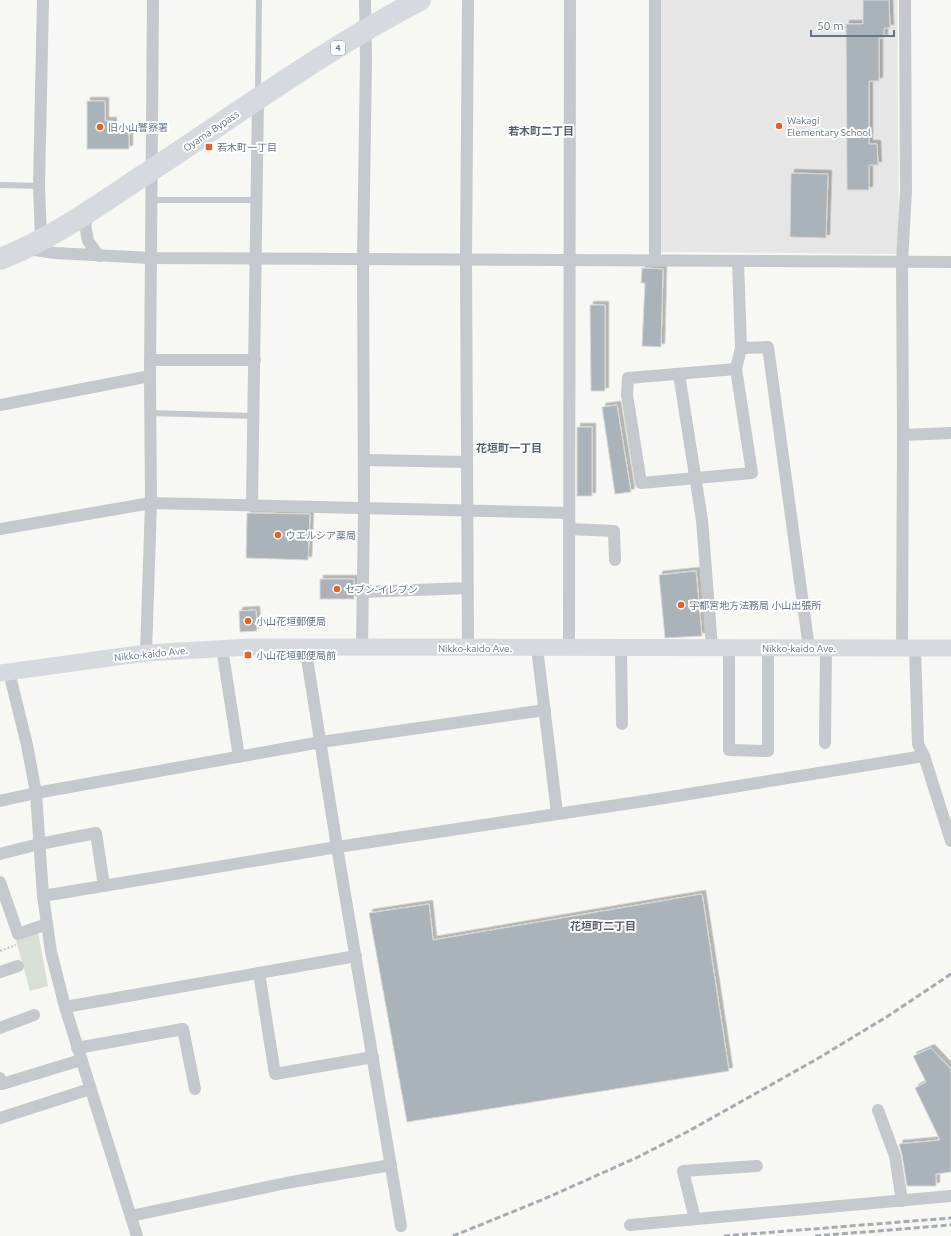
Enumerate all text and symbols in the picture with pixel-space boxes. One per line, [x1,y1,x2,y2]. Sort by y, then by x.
scale bar [811,12,894,38]
text: 50 m [817,19,844,32]
road number: 4 [331,41,345,55]
street label: Oyama Bypass [181,108,241,154]
place label: Wakagi Elementary School [787,115,871,138]
marker: Wakagi Elementary School [774,121,784,131]
marker: 旧小山警察署 [95,122,105,132]
place label: 旧小山警察署 [108,122,168,133]
district label: 若木町二丁目 [508,125,574,137]
marker: 若木町一丁目 [204,142,214,152]
place label: 若木町一丁目 [217,142,277,153]
district label: 花垣町一丁目 [476,442,542,454]
marker: ウエルシア薬局 [273,530,283,540]
place label: ウエルシア薬局 [286,530,356,541]
marker: セブン-イレブン [332,584,342,594]
place label: セブン-イレブン [345,584,418,595]
marker: 宇都宮地方法務局 小山出張所 [676,600,686,610]
place label: 宇都宮地方法務局 小山出張所 [689,600,821,611]
marker: 小山花垣郵便局 [243,616,253,626]
place label: 小山花垣郵便局 [256,616,326,627]
street label: Nikko-kaido Ave. [438,643,512,654]
street label: Nikko-kaido Ave. [762,643,836,654]
street label: Nikko-kaido Ave. [114,645,188,663]
marker: 小山花垣郵便局前 [243,650,253,660]
place label: 小山花垣郵便局前 [256,650,336,661]
district label: 花垣町二丁目 [570,920,636,932]

